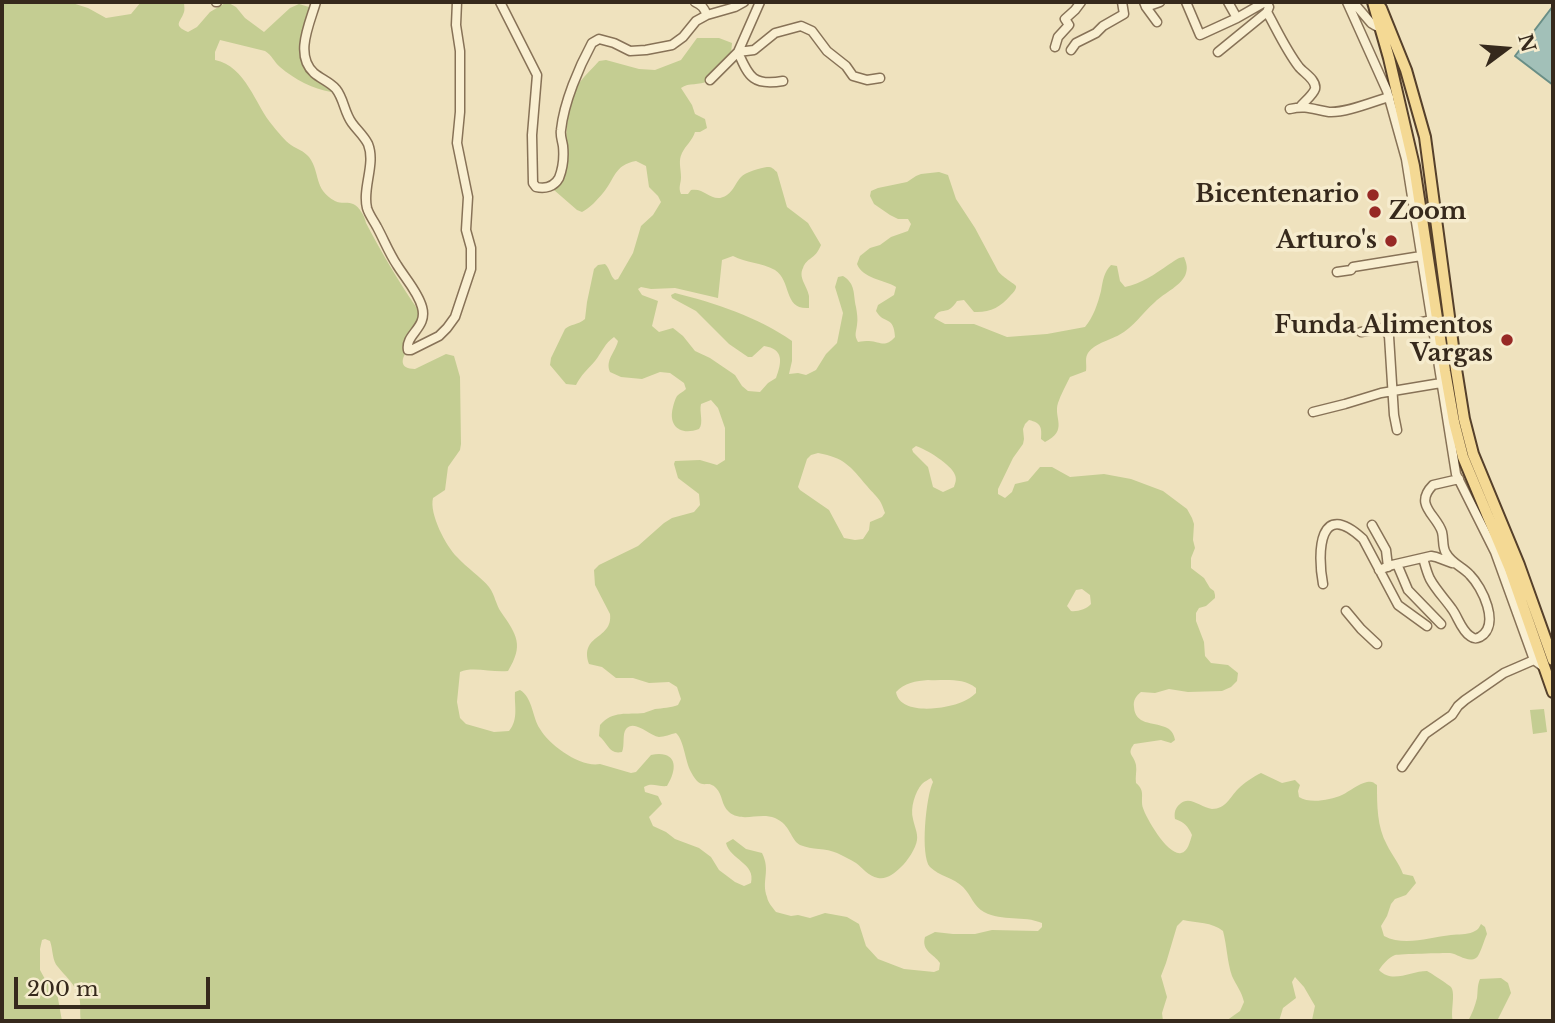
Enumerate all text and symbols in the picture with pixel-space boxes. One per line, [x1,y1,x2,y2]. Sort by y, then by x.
north arrow [1471,14,1541,84]
text: N [1513,31,1540,55]
place label: Bicentenario [1195,181,1359,209]
marker: Bicentenario [1365,187,1381,203]
place label: Zoom [1389,198,1466,226]
marker: Zoom [1367,204,1383,220]
place label: Arturo's [1276,227,1377,255]
marker: Arturo's [1383,233,1399,249]
place label: Funda Alimentos Vargas [1274,312,1493,368]
marker: Funda Alimentos Vargas [1499,332,1515,348]
scale bar [18,964,214,1008]
text: 200 m [27,976,98,1002]

